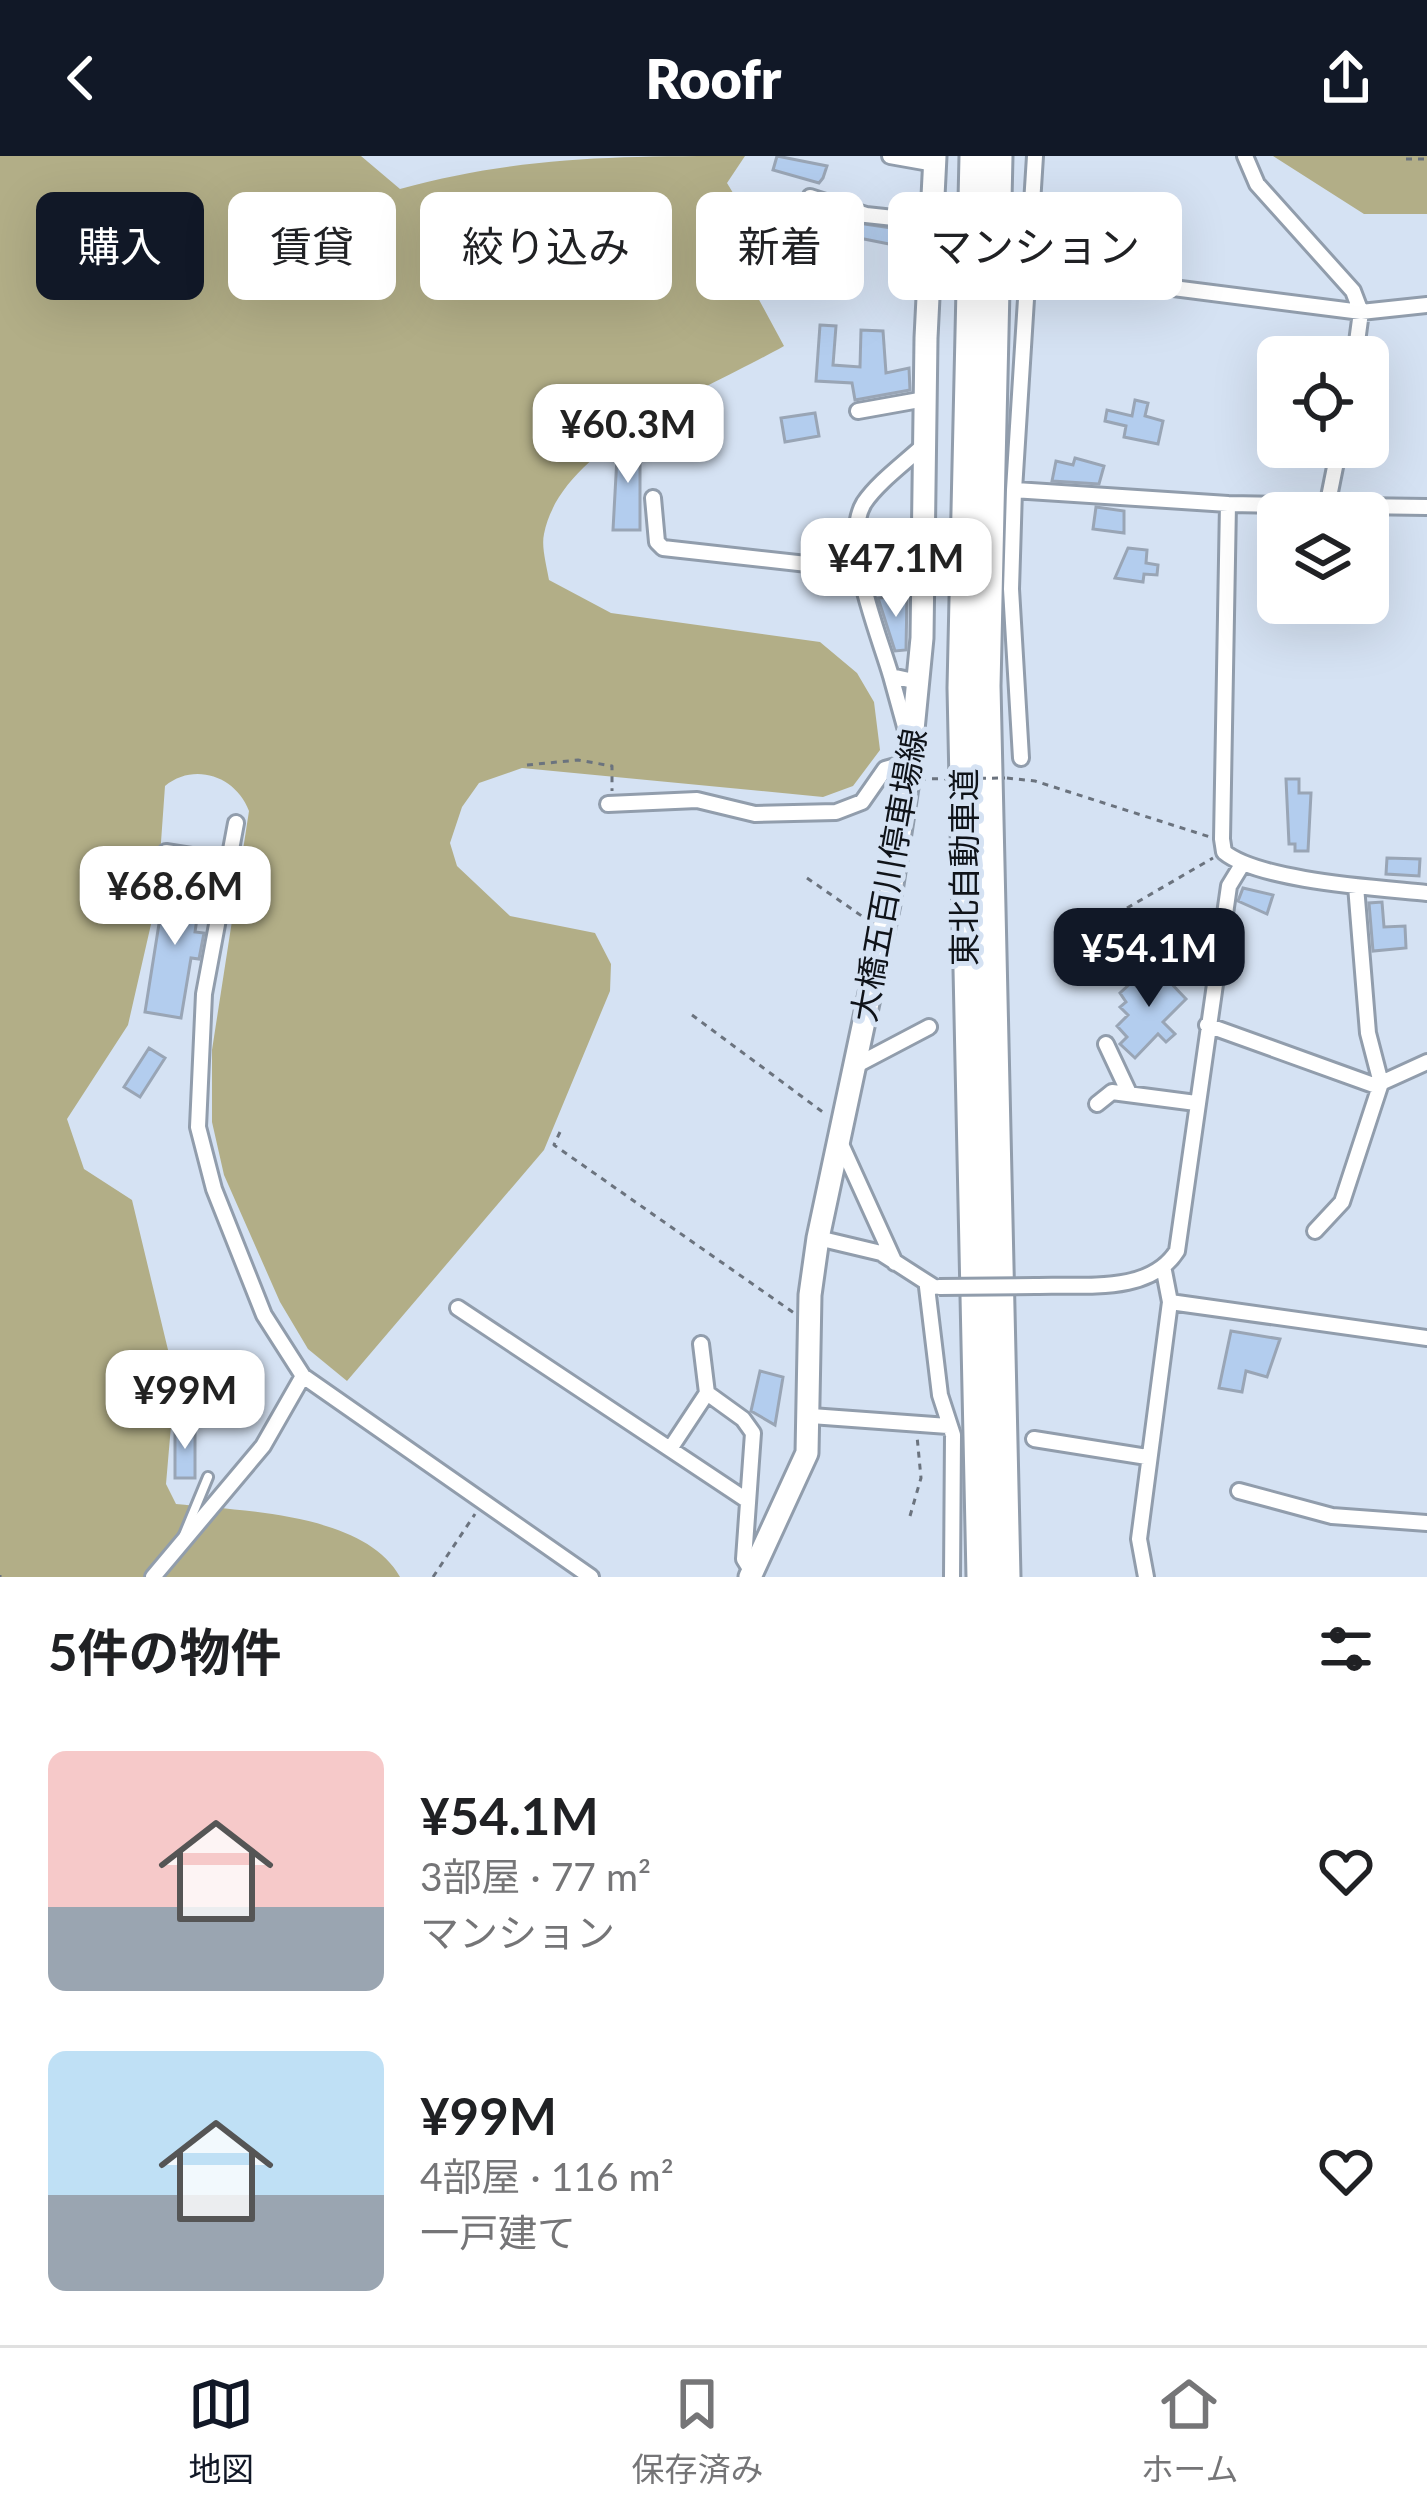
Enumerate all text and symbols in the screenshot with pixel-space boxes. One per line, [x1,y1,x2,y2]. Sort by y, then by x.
icon: back [48,45,114,111]
icon: share [1313,45,1379,111]
text: Roofr [646,46,781,111]
chip: 購入 [36,192,204,300]
chip: 賃貸 [228,192,396,300]
chip: 絞り込み [420,192,672,300]
chip: 新着 [696,192,864,300]
chip: マンション [888,192,1182,300]
map controls [1257,336,1389,624]
button: locate [1257,336,1389,468]
pin: ¥60.3M [530,384,726,486]
text: ¥60.3M [560,400,696,446]
button: layers [1257,492,1389,624]
pin: ¥47.1M [798,518,994,620]
text: ¥47.1M [828,534,964,580]
street label: 大橋五百川停車場線 [843,725,933,1025]
street label: 東北自動車道 [943,768,983,966]
pin: ¥68.6M [77,846,273,948]
text: ¥68.6M [107,862,243,908]
pin: ¥54.1M [1051,908,1247,1010]
text: ¥54.1M [1081,924,1217,970]
pin: ¥99M [114,1350,256,1452]
text: ¥99M [133,1366,237,1412]
icon: filters [1313,1616,1379,1682]
text: 5件の物件 [48,1621,282,1682]
text: ¥54.1M [420,1785,599,1846]
icon: home [144,1799,288,1943]
icon: heart [1313,1838,1379,1904]
text: 3部屋 · 77 m² [420,1853,651,1899]
text: マンション [420,1909,615,1955]
text: ¥99M [420,2085,557,2146]
icon: home [144,2099,288,2243]
icon: heart [1313,2138,1379,2204]
text: 4部屋 · 116 m² [420,2153,674,2199]
text: 一戸建て [420,2209,576,2255]
tab: 地図 [188,2371,254,2491]
tab: 保存済み [631,2371,763,2491]
tab: ホーム [1140,2371,1238,2491]

